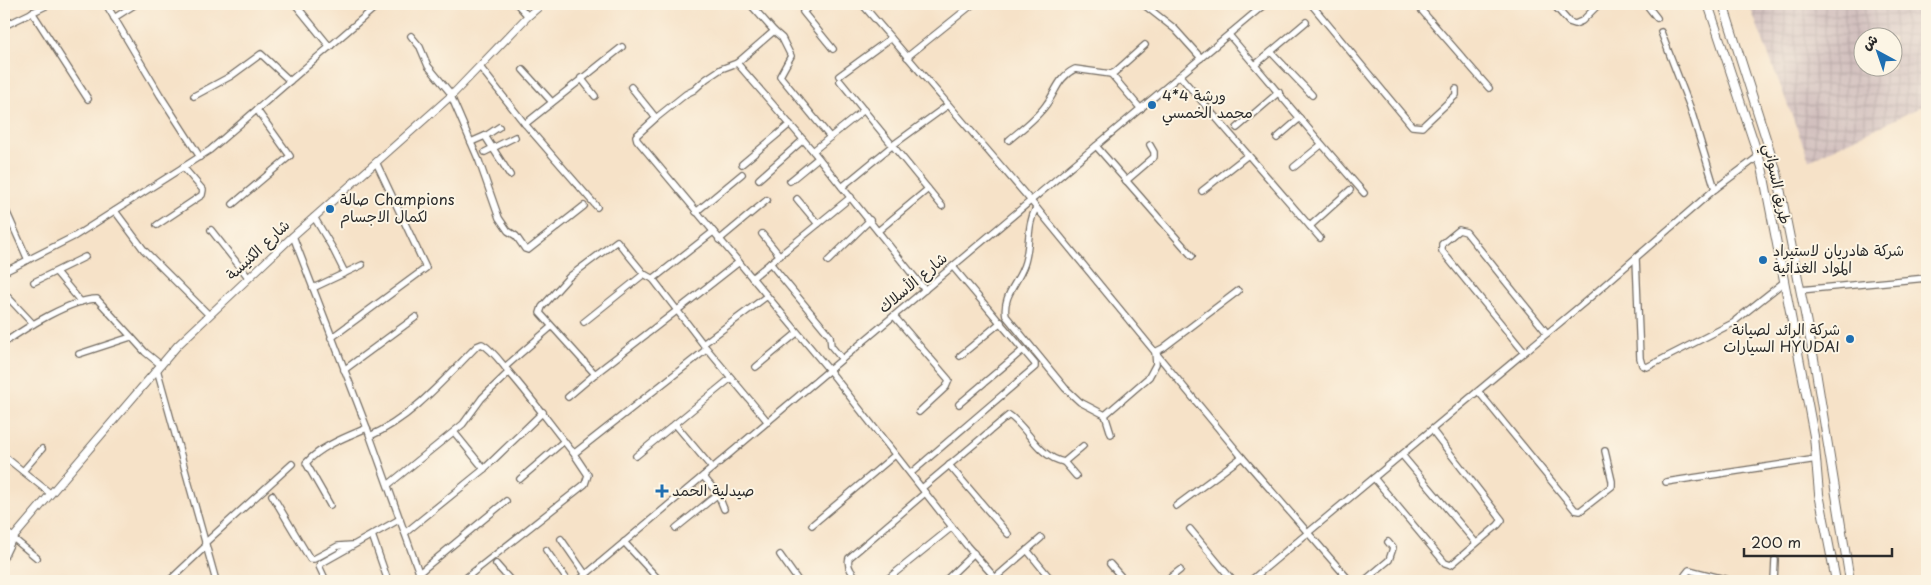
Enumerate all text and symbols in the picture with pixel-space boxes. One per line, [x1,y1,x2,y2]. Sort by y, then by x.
north arrow [1854,28,1904,78]
text: ش [1857,29,1882,55]
place label: 4*4 ورشة محمد الخمسي [1162,83,1253,126]
marker: 4*4 ورشة محمد الخمسي [1146,99,1158,111]
street label: طريق السواني [1756,141,1798,227]
place label: صالة Champions لكمال الاجسام [340,187,455,229]
marker: صالة Champions لكمال الاجسام [324,203,336,215]
street label: شارع الكنيسة [220,213,294,285]
place label: شركة هادريان لاستيراد المواد الغذائية [1773,238,1904,278]
street label: شارع الأسلاك [872,246,952,318]
marker: شركة هادريان لاستيراد المواد الغذائية [1757,254,1769,266]
place label: شركة الرائد لصيانة السيارات HYUDAI [1723,317,1840,357]
marker: شركة الرائد لصيانة السيارات HYUDAI [1844,333,1856,345]
place label: صيدلية الحمد [672,478,754,501]
marker: صيدلية الحمد [656,485,668,497]
scale bar [1744,525,1891,557]
text: 200 m [1751,530,1801,553]

